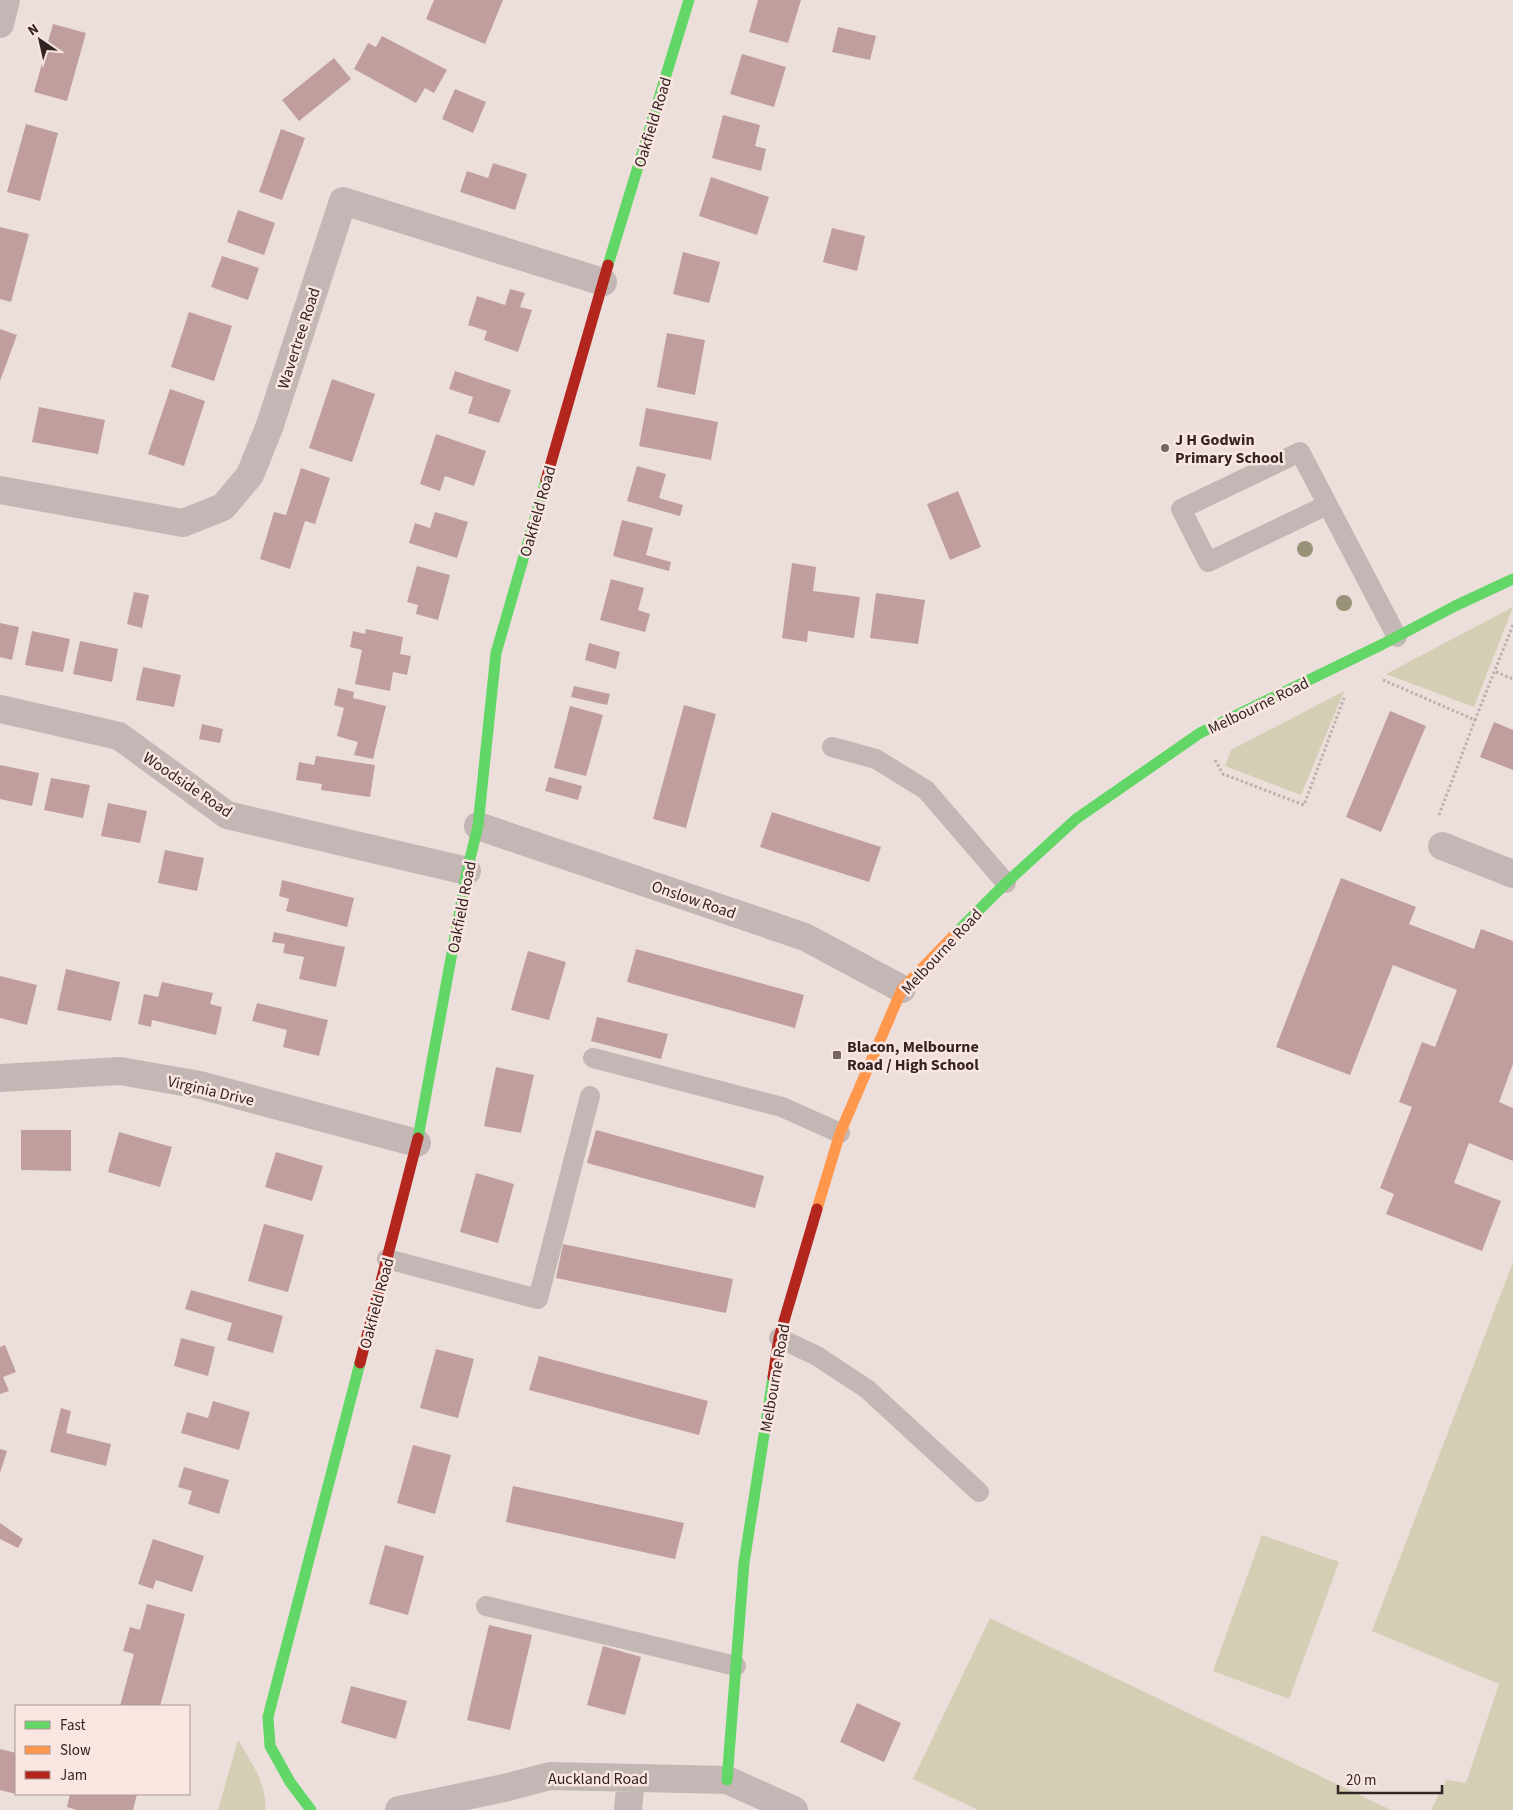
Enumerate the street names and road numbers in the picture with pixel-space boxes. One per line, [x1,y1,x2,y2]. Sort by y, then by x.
street label: Oakfield Road [629,74,677,170]
street label: Wavertree Road [272,285,326,392]
street label: Oakfield Road [514,463,561,559]
street label: Melbourne Road [1204,672,1313,740]
street label: Woodside Road [138,747,237,823]
street label: Oakfield Road [442,859,482,955]
street label: Onslow Road [649,875,739,925]
street label: Melbourne Road [896,904,987,999]
street label: Virginia Drive [165,1070,256,1112]
street label: Oakfield Road [354,1255,400,1351]
street label: Melbourne Road [755,1322,795,1434]
street label: Auckland Road [548,1768,648,1790]

